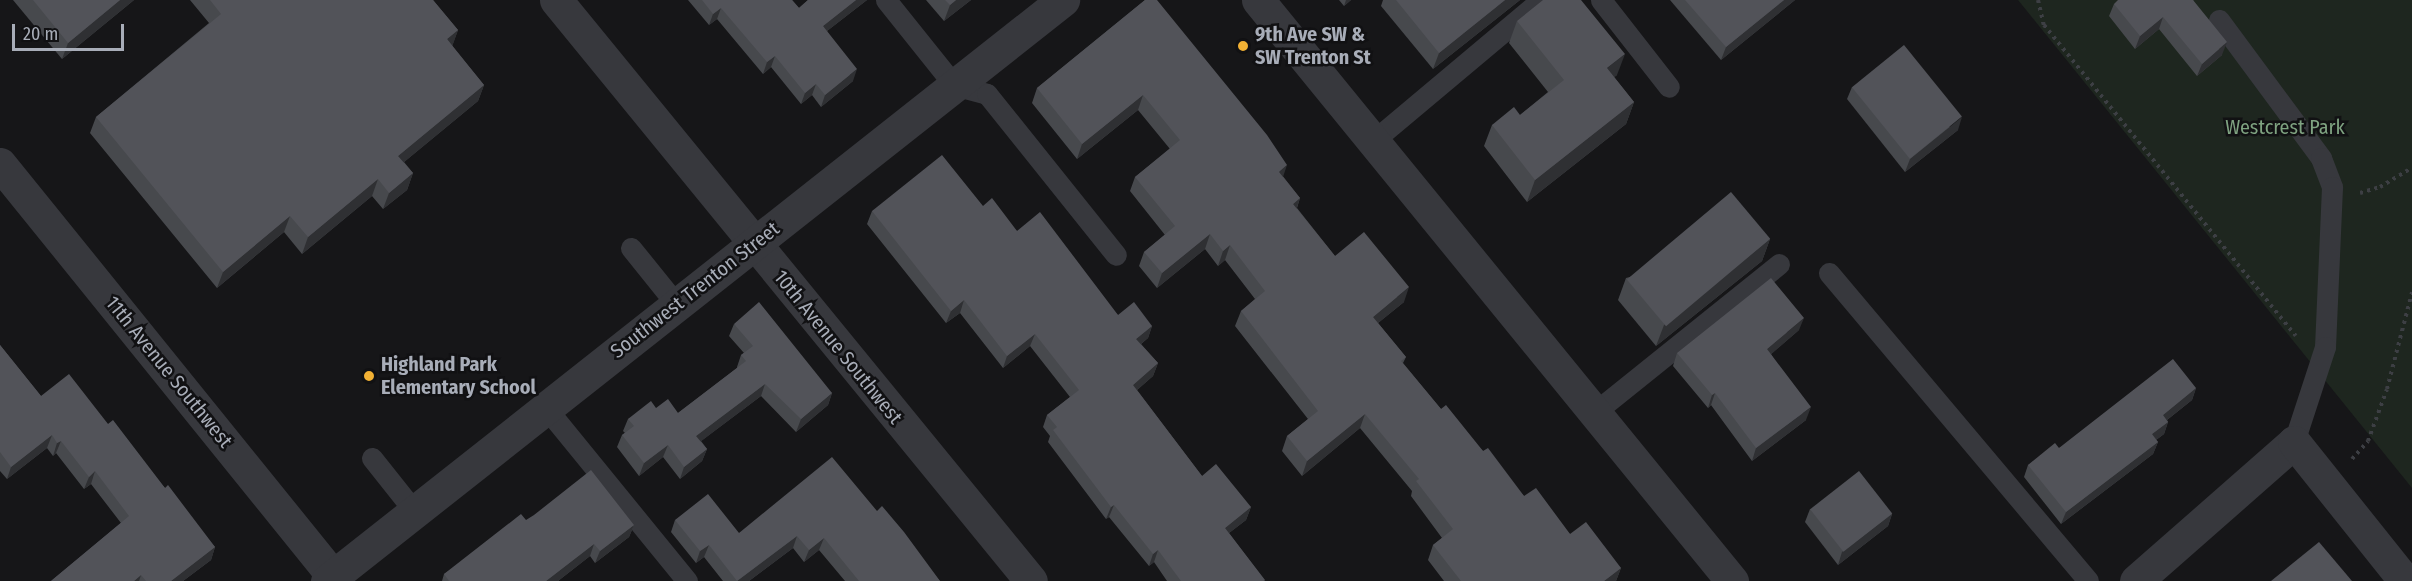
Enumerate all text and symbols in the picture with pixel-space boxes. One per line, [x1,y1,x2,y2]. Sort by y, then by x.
scale bar [15,12,128,50]
place label: 9th Ave SW & SW Trenton St [1255,22,1371,69]
text: 20 m [23,23,58,45]
marker: 9th Ave SW & SW Trenton St [1236,39,1250,53]
park label: Westcrest Park [2225,115,2345,139]
street label: Southwest Trenton Street [606,217,784,363]
street label: 10th Avenue Southwest [769,265,907,429]
street label: 11th Avenue Southwest [101,291,237,453]
place label: Highland Park Elementary School [381,352,536,399]
marker: Highland Park Elementary School [362,369,376,383]

